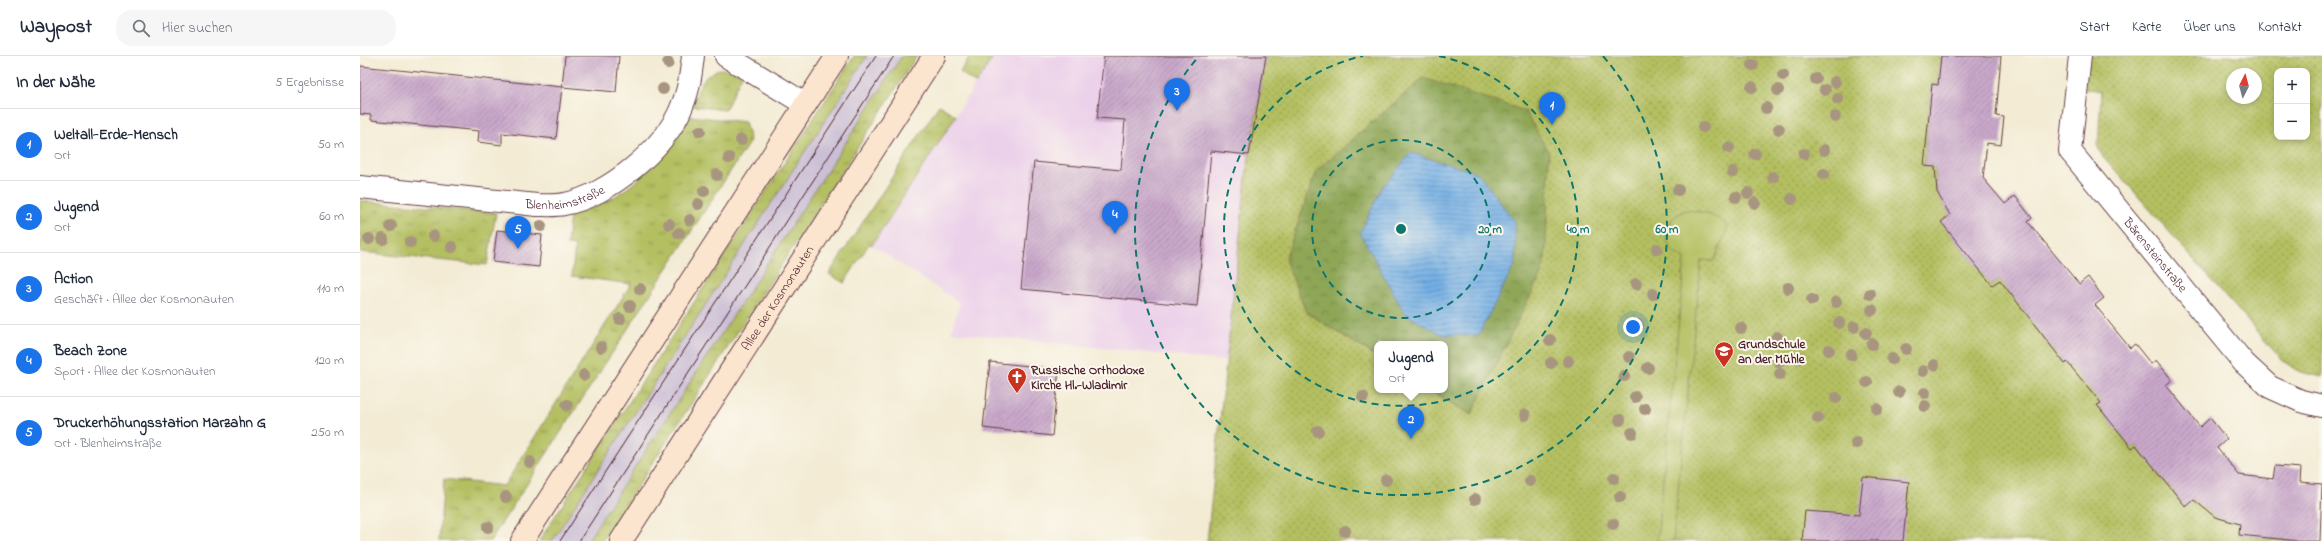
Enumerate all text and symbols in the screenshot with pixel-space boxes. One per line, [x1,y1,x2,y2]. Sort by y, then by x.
search box [116,10,396,46]
text: Waypost [20,14,92,41]
icon: search [130,17,152,39]
text: Hier suchen [162,17,232,39]
text: Start [2080,17,2110,38]
text: Karte [2132,17,2162,38]
text: Über uns [2184,17,2236,38]
text: Kontakt [2258,17,2302,38]
north arrow [2226,68,2262,104]
map controls [2274,68,2310,140]
button: + [2274,68,2310,104]
text: In der Nähe [16,70,95,95]
text: 5 Ergebnisse [275,73,344,92]
pin: 3 [1164,78,1190,111]
pin: 1 [1539,92,1565,125]
button: − [2274,104,2310,140]
text: Weltall-Erde-Mensch [54,124,178,146]
text: 1 [27,135,31,154]
text: 50 m [318,135,344,154]
text: Ort [54,146,71,165]
street label: Blenheimstraße [523,180,608,215]
text: Jugend [54,196,99,218]
pin: 4 [1102,201,1128,234]
text: 2 [26,207,32,226]
text: 60 m [319,207,344,226]
street label: Bärensteinstraße [2118,213,2192,297]
pin: 5 [505,216,531,249]
text: Ort [54,218,71,237]
text: 20 m [1477,221,1502,239]
text: 40 m [1566,221,1590,239]
text: 60 m [1655,221,1679,239]
centre of rings [1394,222,1408,236]
street label: Allee der Kosmonauten [737,242,819,354]
text: Action [54,268,93,290]
text: 3 [26,279,32,298]
text: 110 m [317,279,344,298]
text: Geschäft · Allee der Kosmonauten [54,290,234,309]
your location [1623,317,1643,337]
place label: Grundschule an der Mühle [1738,335,1806,369]
text: Beach Zone [54,340,127,362]
school or university icon: Grundschule an der Mühle [1713,340,1735,368]
popup [1374,341,1448,393]
text: Jugend [1388,347,1434,369]
text: 4 [26,351,32,370]
text: 120 m [314,351,344,370]
place label: Russische Orthodoxe Kirche Hl.-Wladimir [1030,361,1146,395]
text: Sport · Allee der Kosmonauten [54,362,216,381]
church icon: Russische Orthodoxe Kirche Hl.-Wladimir [1006,366,1028,394]
text: Ort [1388,369,1405,388]
pin: 2 [1398,406,1424,439]
text: Druckerhöhungsstation Marzahn G [54,412,266,434]
text: 5 [25,423,33,442]
text: 250 m [311,423,344,442]
text: Ort · Blenheimstraße [54,434,162,453]

